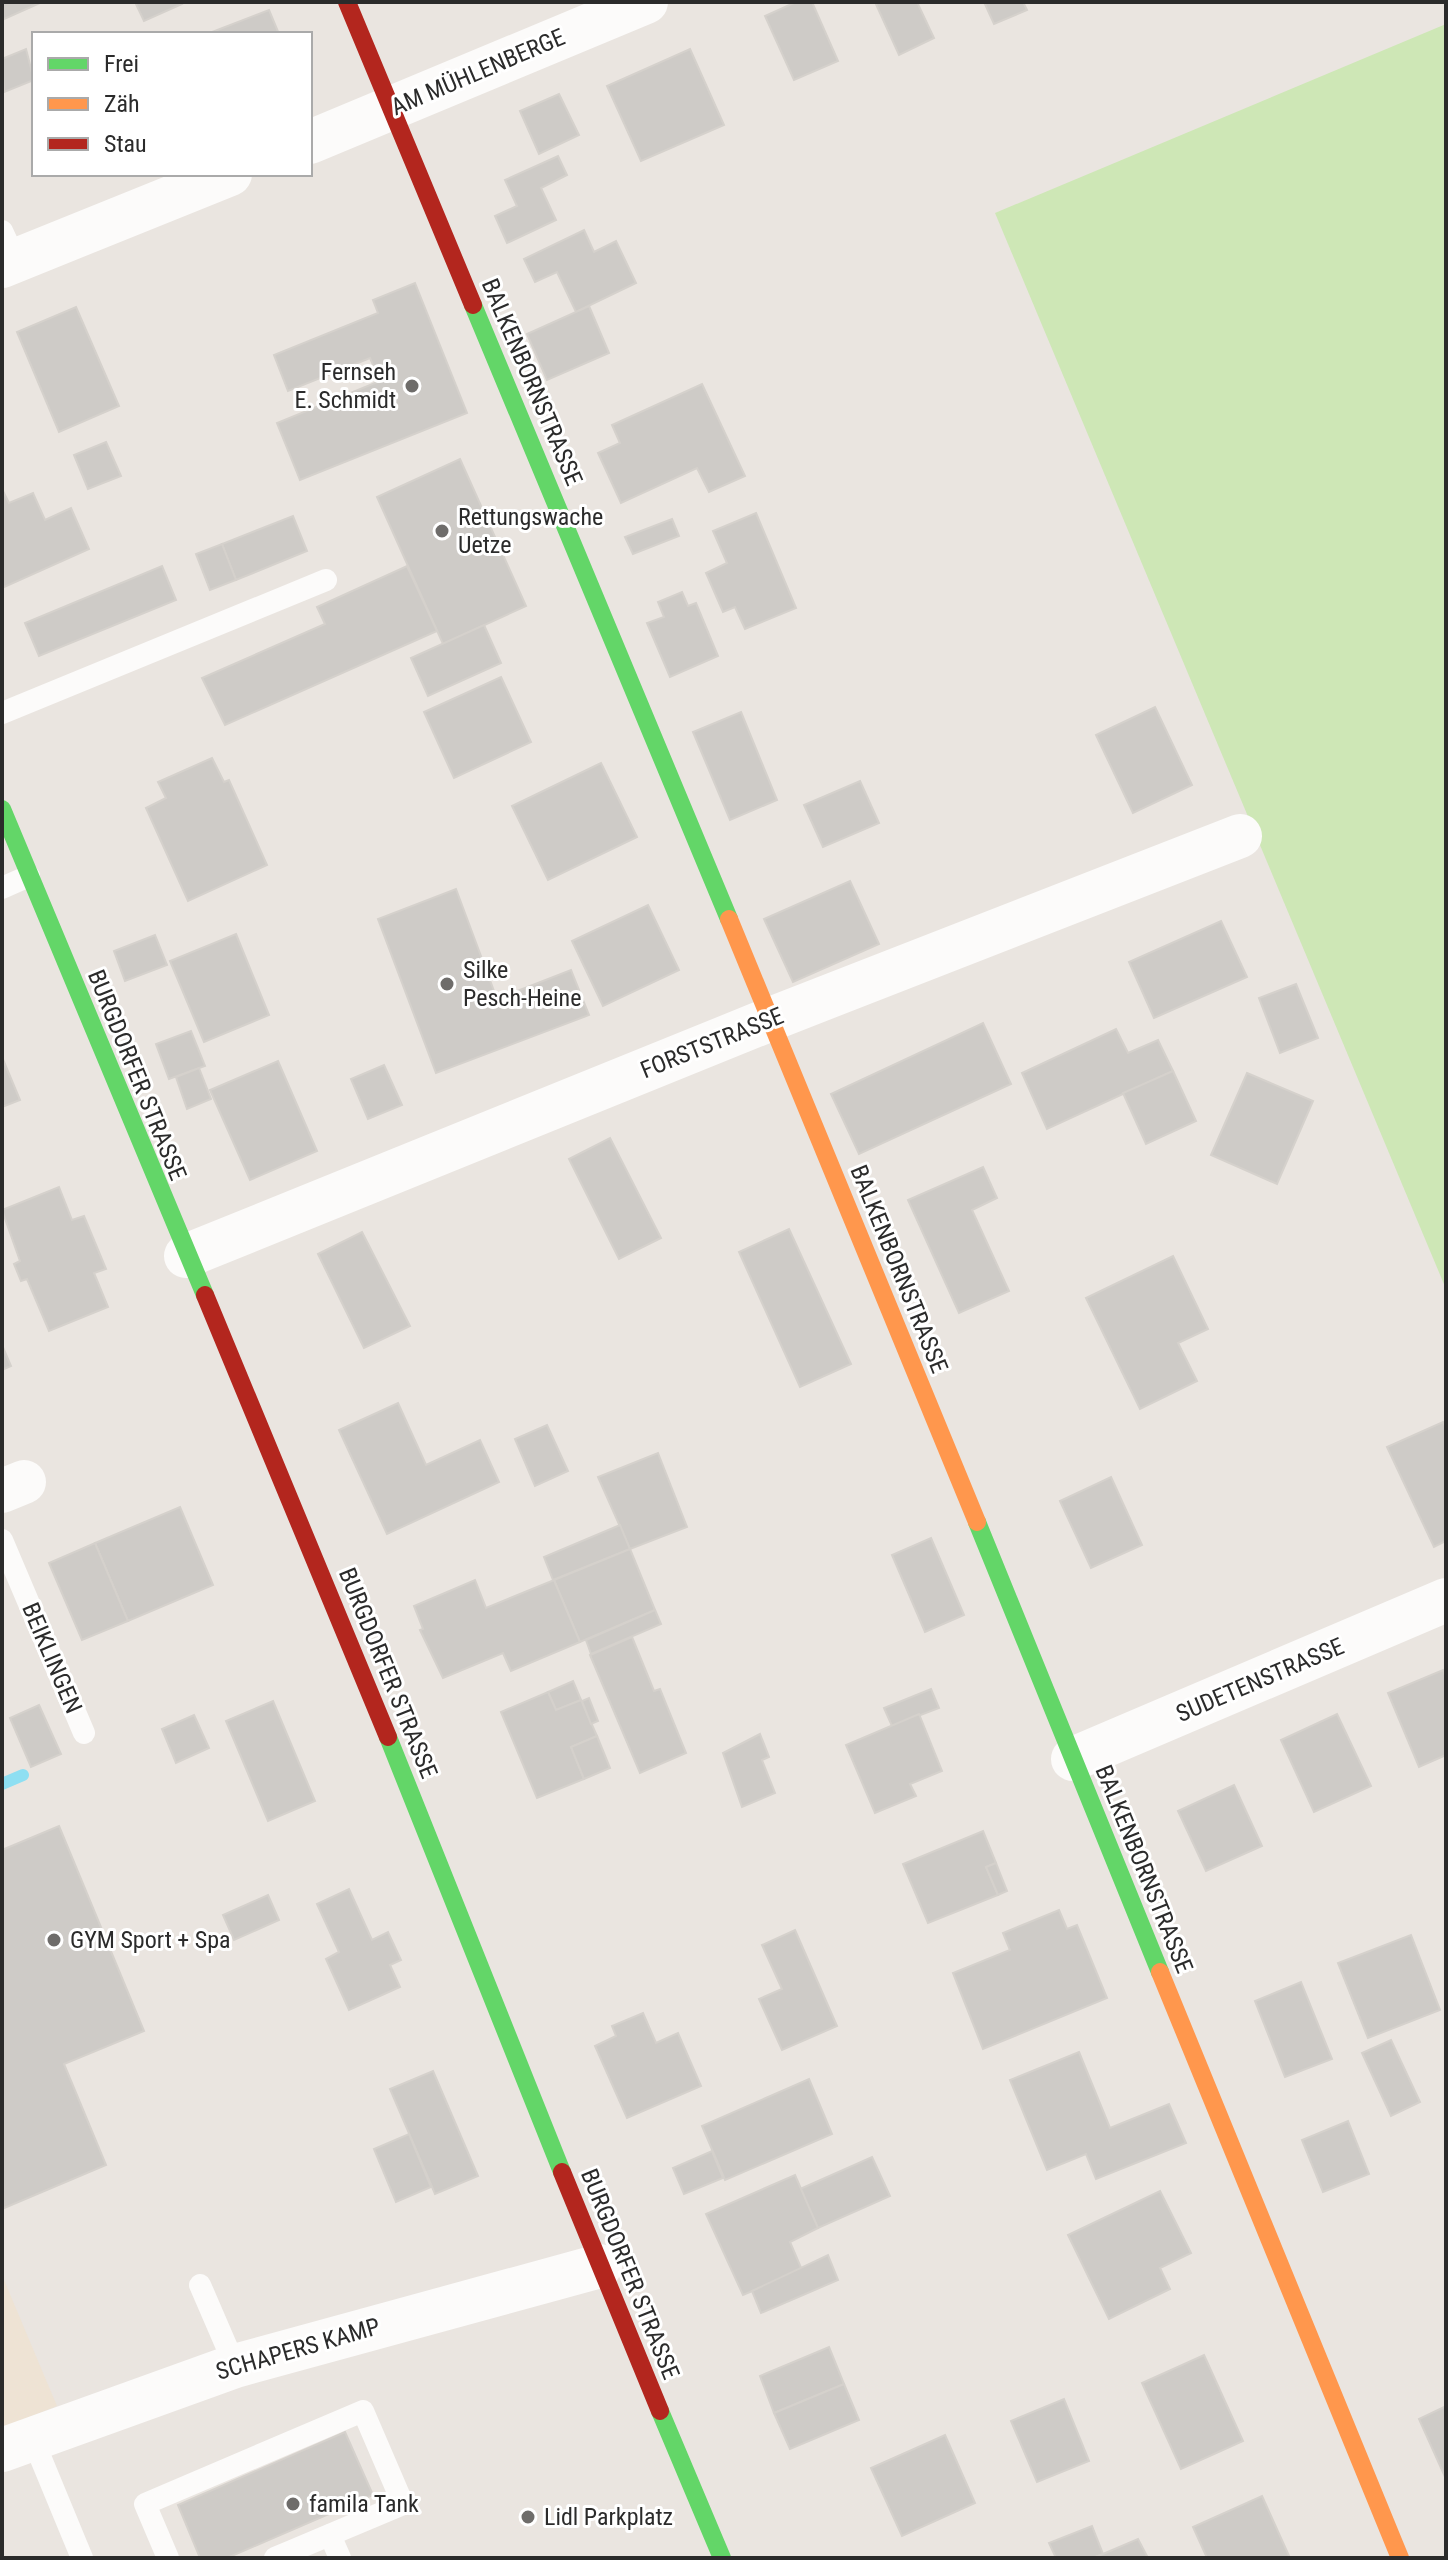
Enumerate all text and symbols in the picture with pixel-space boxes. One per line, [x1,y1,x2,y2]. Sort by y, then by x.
street label: AM MÜHLENBERGE [387,23,569,121]
legend [32,32,312,176]
text: Frei [104,50,139,78]
text: Zäh [104,90,140,118]
text: Stau [104,130,147,158]
street label: BALKENBORNSTRASSE [476,274,588,490]
place label: Fernseh E. Schmidt [295,358,396,414]
marker: Fernseh E. Schmidt [403,377,421,395]
place label: Rettungswache Uetze [458,503,603,559]
marker: Rettungswache Uetze [433,522,451,540]
place label: Silke Pesch-Heine [463,956,582,1012]
street label: BURGDORFER STRASSE [82,966,192,1184]
marker: Silke Pesch-Heine [438,975,456,993]
street label: FORSTSTRASSE [636,1002,788,1084]
street label: BALKENBORNSTRASSE [844,1161,954,1377]
street label: BURGDORFER STRASSE [333,1564,443,1782]
street label: BEIKLINGEN [16,1599,88,1717]
street label: SUDETENSTRASSE [1172,1632,1348,1728]
street label: BALKENBORNSTRASSE [1089,1761,1199,1977]
place label: GYM Sport + Spa [70,1926,230,1954]
marker: GYM Sport + Spa [45,1931,63,1949]
street label: BURGDORFER STRASSE [575,2165,685,2383]
street label: SCHAPERS KAMP [213,2312,383,2386]
place label: famila Tank [309,2490,419,2518]
marker: famila Tank [284,2495,302,2513]
place label: Lidl Parkplatz [544,2503,673,2531]
marker: Lidl Parkplatz [519,2508,537,2526]

